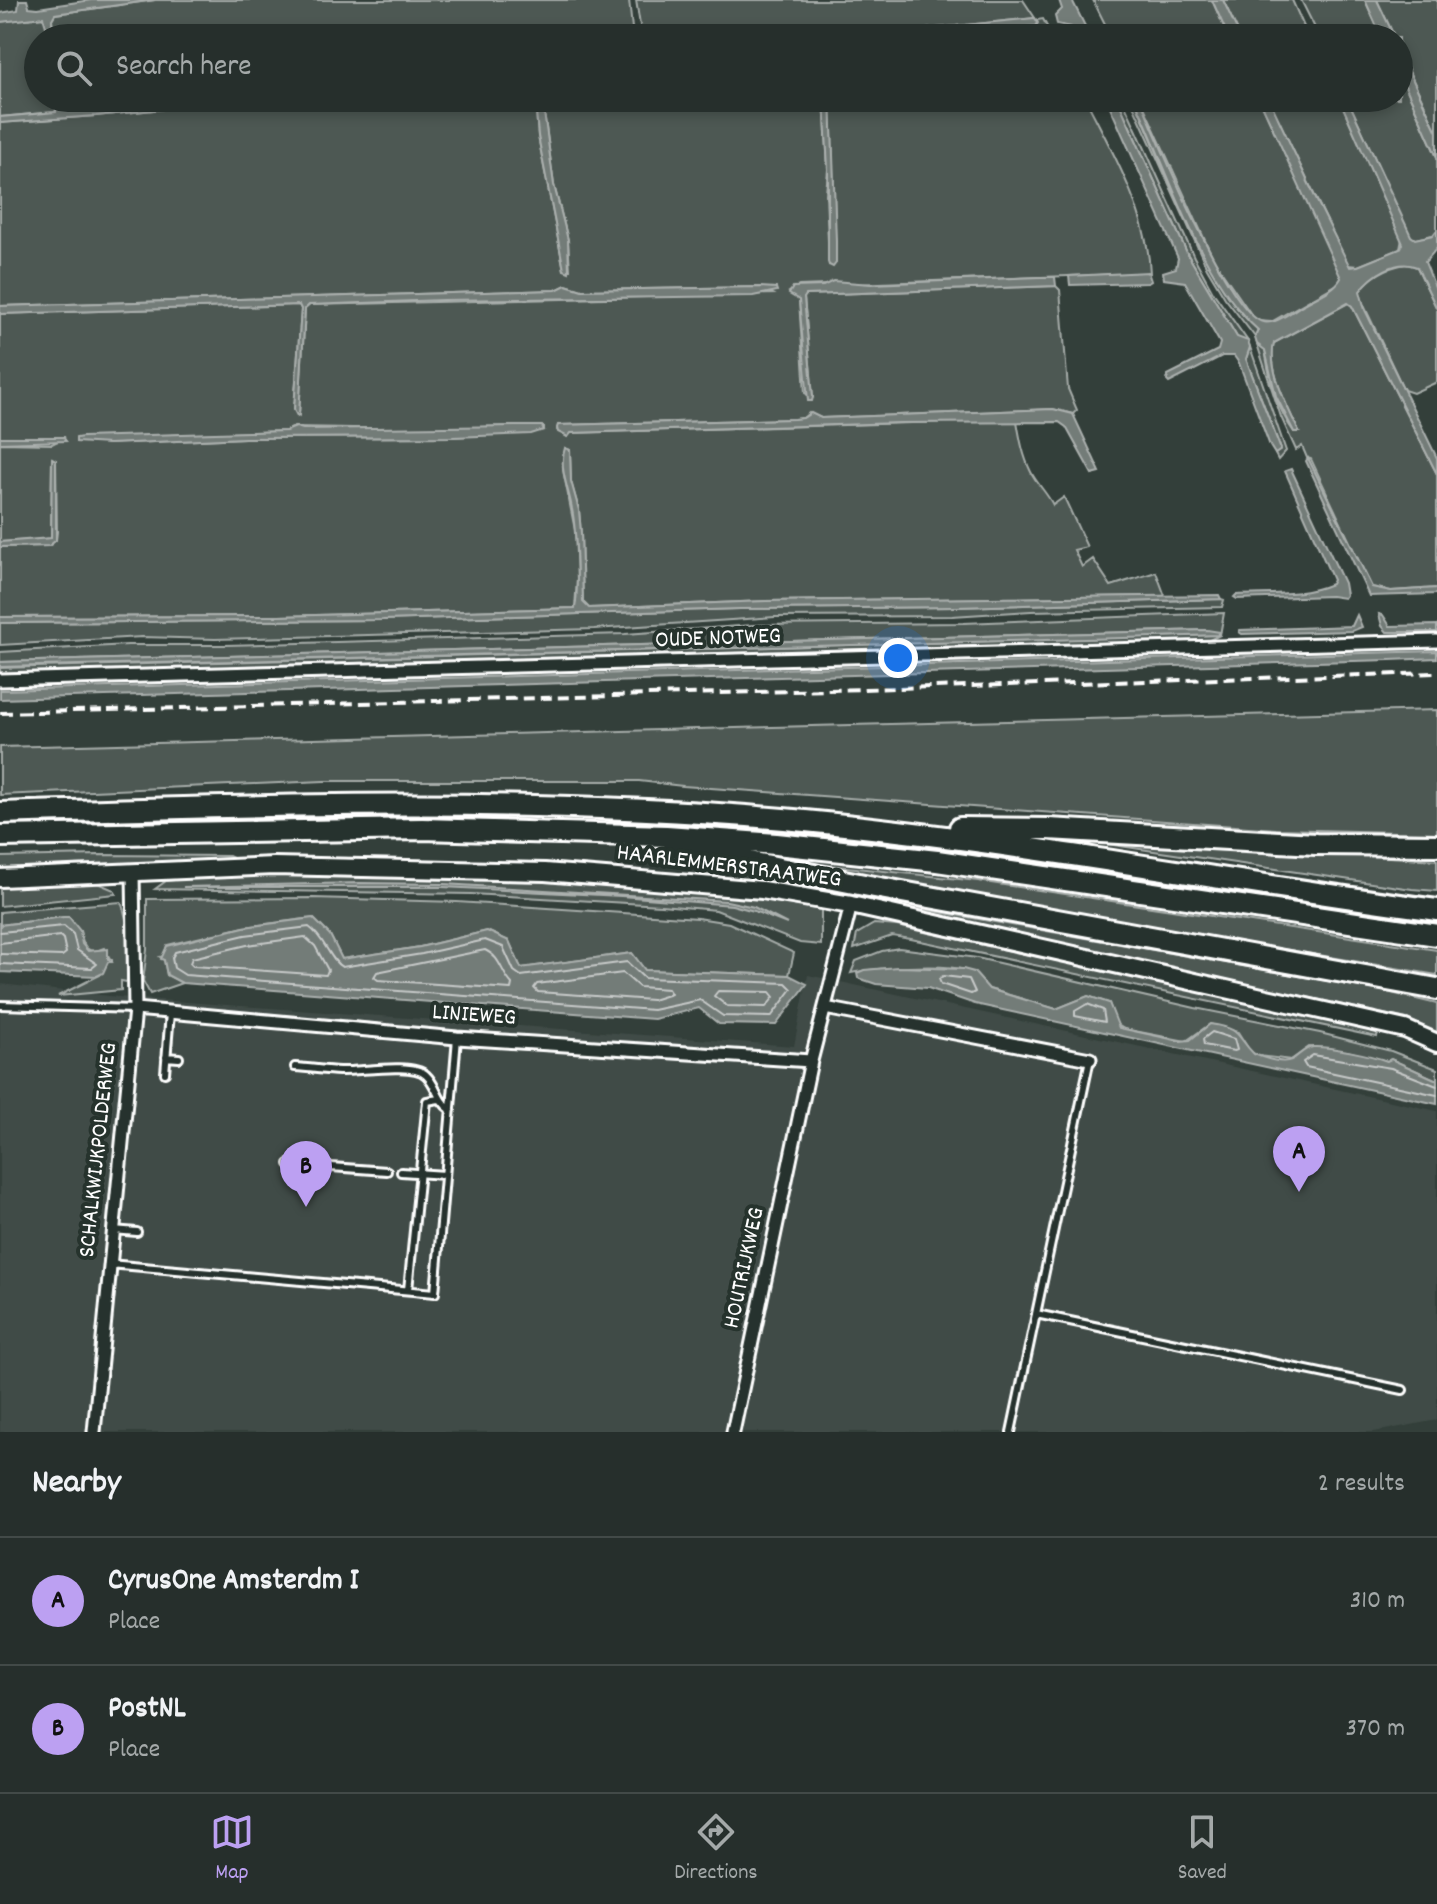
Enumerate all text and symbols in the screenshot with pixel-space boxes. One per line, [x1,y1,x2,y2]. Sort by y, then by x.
search box [24,24,1413,112]
icon: search [52,46,96,90]
text: Search here [116,47,252,90]
street label: OUDE NOTWEG [654,620,782,658]
your location [878,638,918,678]
street label: HAARLEMMERSTRAATWEG [615,836,843,898]
street label: LINIEWEG [431,996,517,1036]
street label: SCHALKWIJKPOLDERWEG [71,1041,127,1259]
pin: A [1273,1126,1325,1192]
pin: B [280,1141,332,1207]
street label: HOUTRIJKWEG [716,1204,774,1332]
text: Nearby [32,1460,121,1509]
text: 2 results [1318,1466,1405,1503]
text: CyrusOne Amsterdm I [108,1561,359,1604]
text: A [51,1583,65,1620]
text: 310 m [1350,1583,1405,1620]
text: Place [108,1604,160,1641]
text: PostNL [108,1689,186,1732]
text: B [52,1711,64,1748]
text: 370 m [1346,1711,1405,1748]
text: Place [108,1732,160,1769]
tab: Map [210,1810,254,1889]
tab: Directions [674,1810,758,1889]
tab: Saved [1178,1810,1227,1889]

